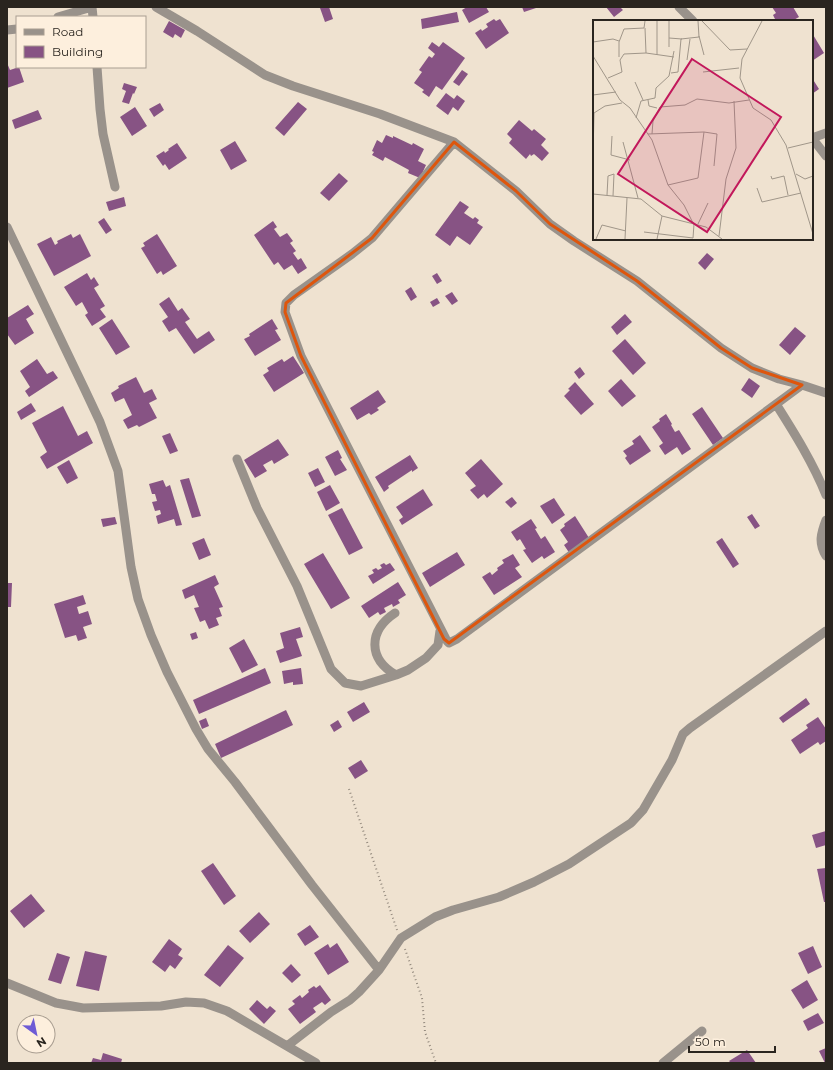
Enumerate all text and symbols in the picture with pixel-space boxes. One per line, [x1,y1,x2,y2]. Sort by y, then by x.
legend [16,16,146,68]
inset map [593,20,813,240]
text: Road [52,24,83,39]
text: Building [52,44,103,59]
north arrow [16,1014,56,1054]
scale bar [689,1028,775,1054]
text: N [34,1034,49,1051]
text: 50 m [695,1034,726,1049]

